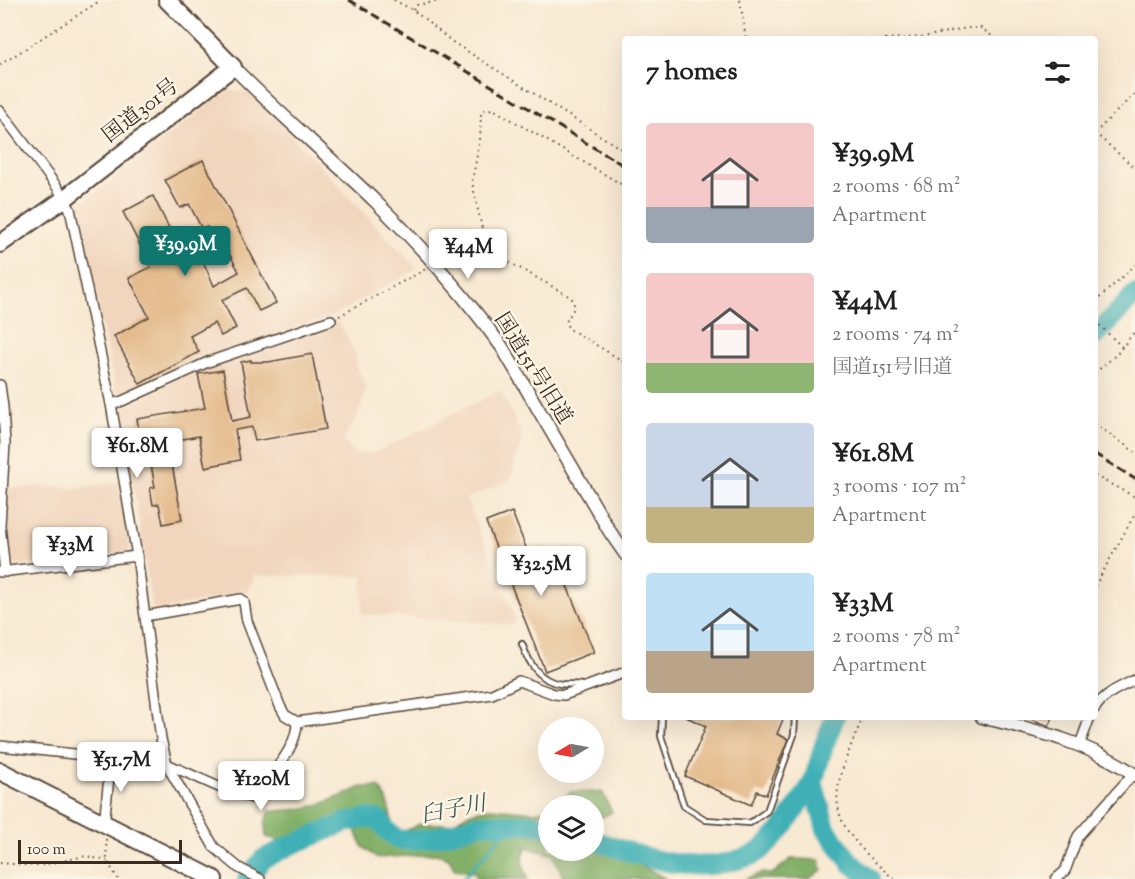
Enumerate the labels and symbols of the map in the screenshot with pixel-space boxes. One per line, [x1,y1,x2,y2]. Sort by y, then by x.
street label: 国道301号 [97,72,186,151]
pin: ¥39.9M [136,226,234,277]
pin: ¥44M [432,229,504,280]
street label: 国道151号旧道 [486,307,579,431]
pin: ¥61.8M [88,428,186,479]
pin: ¥33M [34,527,106,578]
pin: ¥32.5M [492,546,590,597]
north arrow [538,717,604,783]
pin: ¥51.7M [72,742,170,793]
pin: ¥120M [219,761,303,812]
water label: 臼子川 [418,789,491,833]
scale bar [18,837,182,864]

